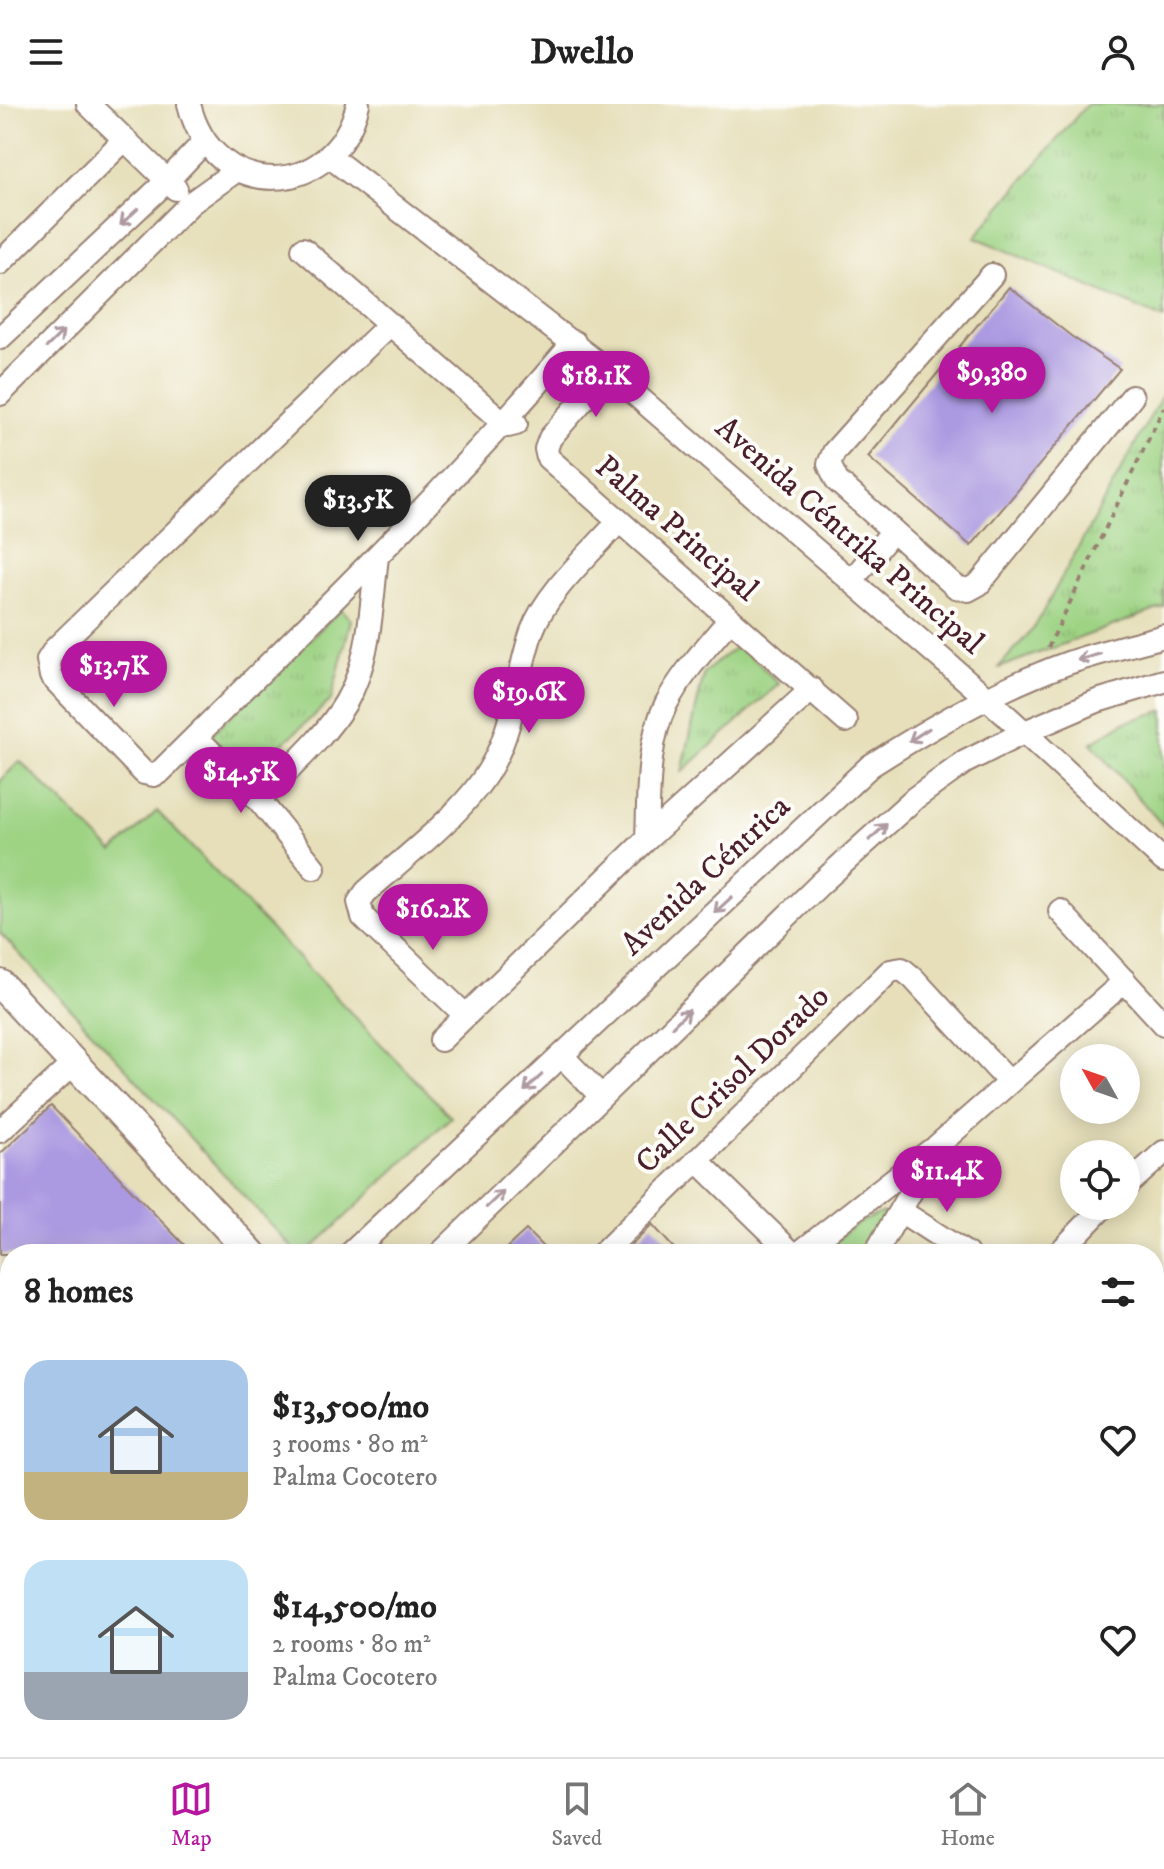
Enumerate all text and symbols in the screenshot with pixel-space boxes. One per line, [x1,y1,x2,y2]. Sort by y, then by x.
icon: menu [24,30,68,74]
text: Dwello [530,30,634,75]
icon: person [1096,30,1140,74]
one-way arrow [119,207,139,226]
one-way arrow [45,330,64,349]
pin: $9,380 [927,347,1057,415]
pin: $18.1K [531,351,661,419]
text: $9,380 [957,356,1027,389]
text: $18.1K [561,360,631,393]
street label: Avenida Céntrika Principal [707,408,992,664]
street label: Palma Principal [586,447,766,611]
pin: $13.5K [293,475,423,543]
text: $13.5K [323,484,393,517]
pin: $13.7K [49,641,179,709]
text: $13.7K [79,650,149,683]
one-way arrow [1076,650,1102,665]
pin: $19.6K [464,667,594,735]
text: $19.6K [492,676,566,709]
one-way arrow [908,727,930,743]
pin: $14.5K [176,747,306,815]
text: $14.5K [203,756,279,789]
street label: Avenida Céntrica [613,787,799,965]
one-way arrow [867,823,887,841]
pin: $16.2K [368,884,498,952]
text: $16.2K [396,893,470,926]
one-way arrow [713,895,733,914]
street label: Calle Crisol Dorado [628,977,838,1183]
one-way arrow [671,1009,690,1028]
north arrow [1060,1044,1140,1124]
map controls [1060,1044,1140,1220]
one-way arrow [523,1073,543,1092]
button: locate [1060,1140,1140,1220]
pin: $11.4K [882,1146,1012,1214]
text: $11.4K [911,1155,983,1188]
one-way arrow [485,1190,505,1209]
icon: filters [1096,1270,1140,1314]
text: 8 homes [24,1271,133,1313]
text: $13,500/mo [272,1386,429,1428]
icon: home [88,1392,184,1488]
icon: heart [1096,1418,1140,1462]
text: 3 rooms · 80 m² [272,1428,428,1461]
text: Palma Cocotero [272,1461,437,1494]
text: $14,500/mo [272,1586,437,1628]
icon: home [88,1592,184,1688]
icon: heart [1096,1618,1140,1662]
text: 2 rooms · 80 m² [272,1628,431,1661]
text: Palma Cocotero [272,1661,437,1694]
tab: Map [169,1777,213,1852]
tab: Saved [552,1777,602,1852]
tab: Home [940,1777,995,1852]

